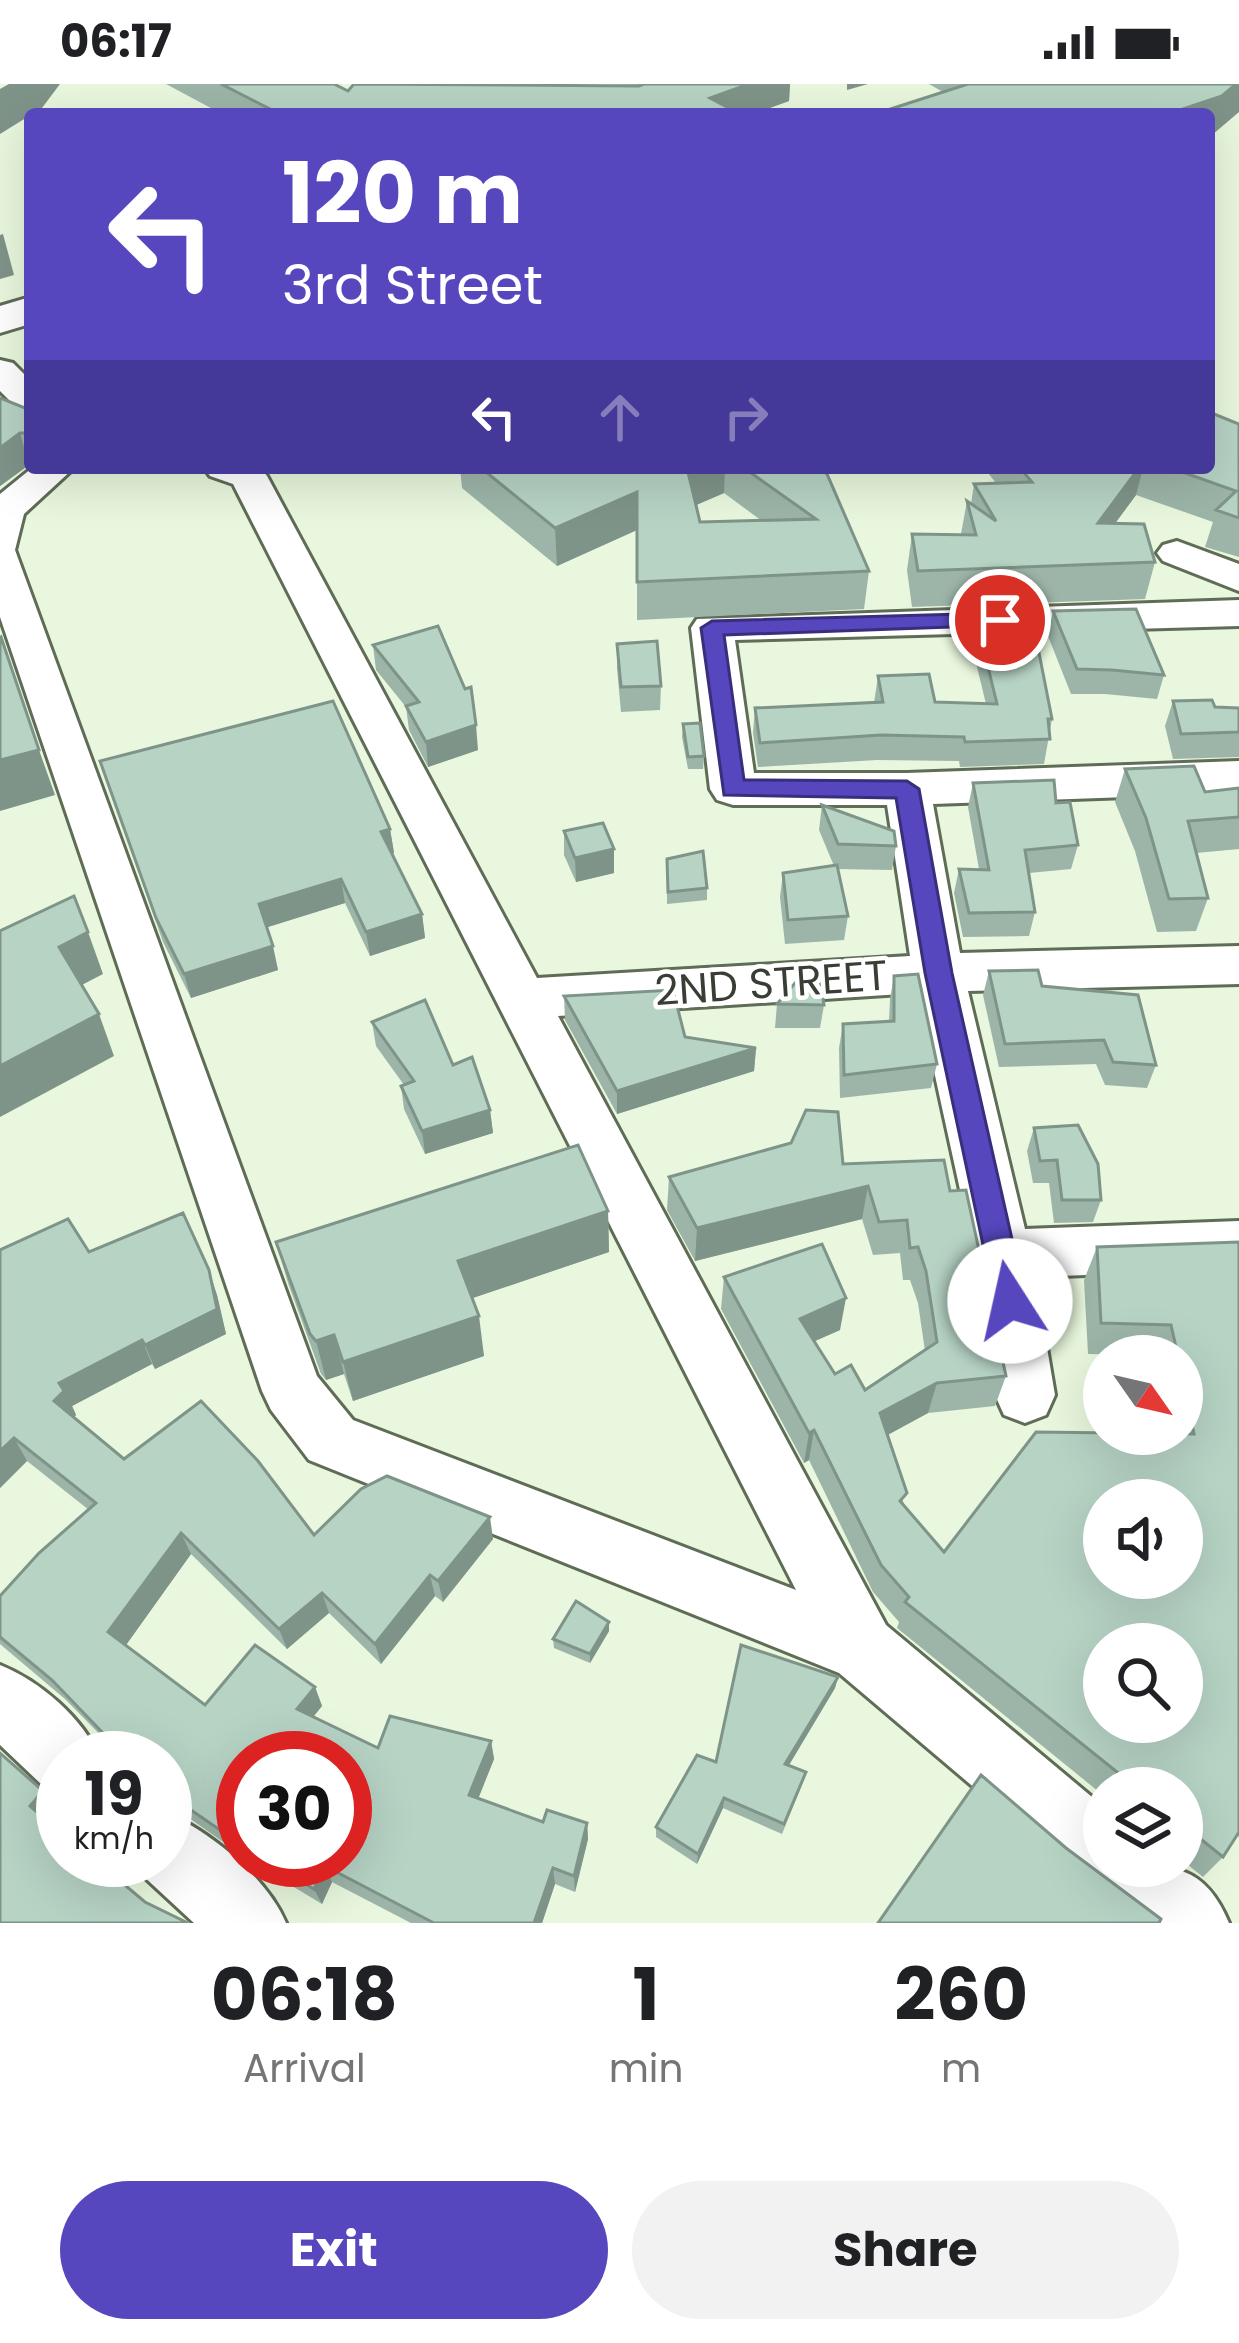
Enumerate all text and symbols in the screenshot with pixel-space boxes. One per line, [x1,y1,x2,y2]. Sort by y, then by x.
text: 06:17 [60,10,172,73]
text: 120 m [282,135,523,252]
icon: left [84,156,240,312]
text: 3rd Street [282,247,543,323]
icon: left [461,384,527,450]
icon: ahead [587,384,653,450]
icon: right [713,384,779,450]
pin [949,569,1051,671]
icon: arrive [967,587,1033,653]
street label: 2ND STREET [653,945,889,1021]
position arrow [947,1238,1073,1364]
north arrow [1083,1335,1203,1455]
map controls [1083,1335,1203,1887]
button: sound [1083,1479,1203,1599]
button: search [1083,1623,1203,1743]
speed limit sign: 30 [216,1731,372,1887]
text: 19 [84,1752,144,1836]
button: layers [1083,1767,1203,1887]
text: km/h [74,1817,154,1860]
text: 06:18 [211,1944,398,2045]
text: 1 [632,1944,660,2045]
text: 260 [894,1944,1028,2045]
text: Arrival [243,2041,366,2096]
text: min [609,2041,683,2096]
text: m [941,2041,981,2096]
button: Exit [60,2181,608,2319]
button: Share [632,2181,1179,2319]

